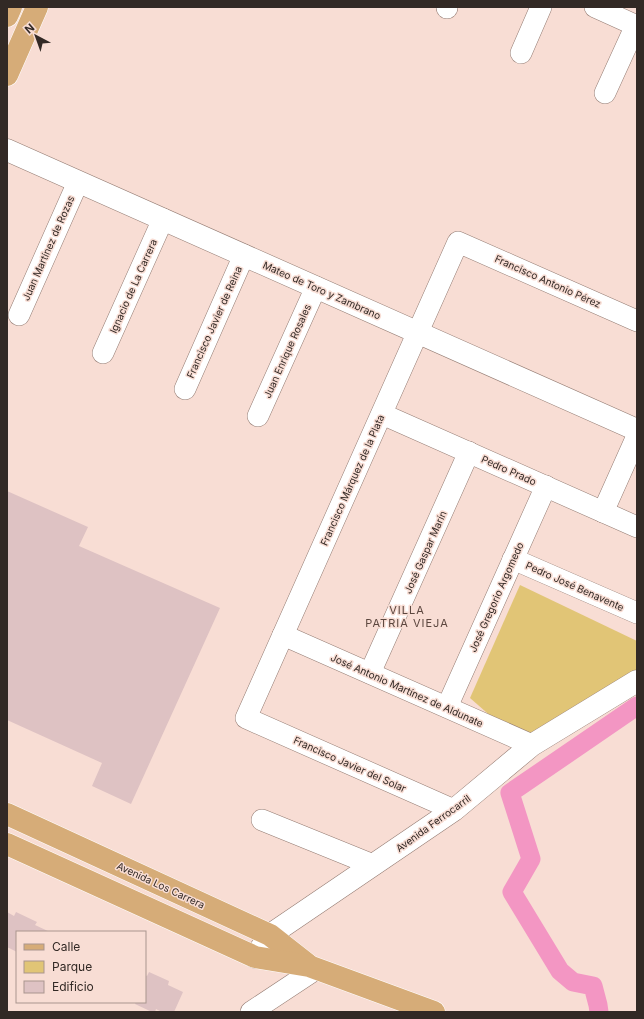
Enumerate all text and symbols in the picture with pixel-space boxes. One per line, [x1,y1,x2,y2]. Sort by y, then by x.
north arrow [16,16,56,56]
text: N [22,20,37,36]
street label: Juan Martínez de Rozas [19,194,77,302]
street label: Ignacio de La Carrera [107,237,159,335]
street label: Francisco Antonio Pérez [493,252,603,310]
street label: Mateo de Toro y Zambrano [261,259,383,321]
street label: Francisco Javier de Reina [184,264,244,380]
street label: Juan Enrique Rosales [261,302,313,400]
street label: Francisco Márquez de la Plata [318,413,386,547]
street label: Pedro Prado [480,453,538,487]
street label: José Gaspar Marín [401,509,449,595]
street label: José Gregorio Argomedo [466,540,526,654]
street label: Pedro José Benavente [524,559,626,613]
district label: VILLA PATRIA VIEJA [365,603,449,630]
street label: José Antonio Martínez de Aldunate [329,651,485,729]
street label: Francisco Javier del Solar [292,734,408,794]
street label: Avenida Ferrocarril [393,792,473,854]
street label: Avenida Los Carrera [115,859,207,911]
legend [16,931,146,1003]
text: Calle [52,939,80,954]
text: Parque [52,959,92,974]
text: Edificio [52,979,94,994]

